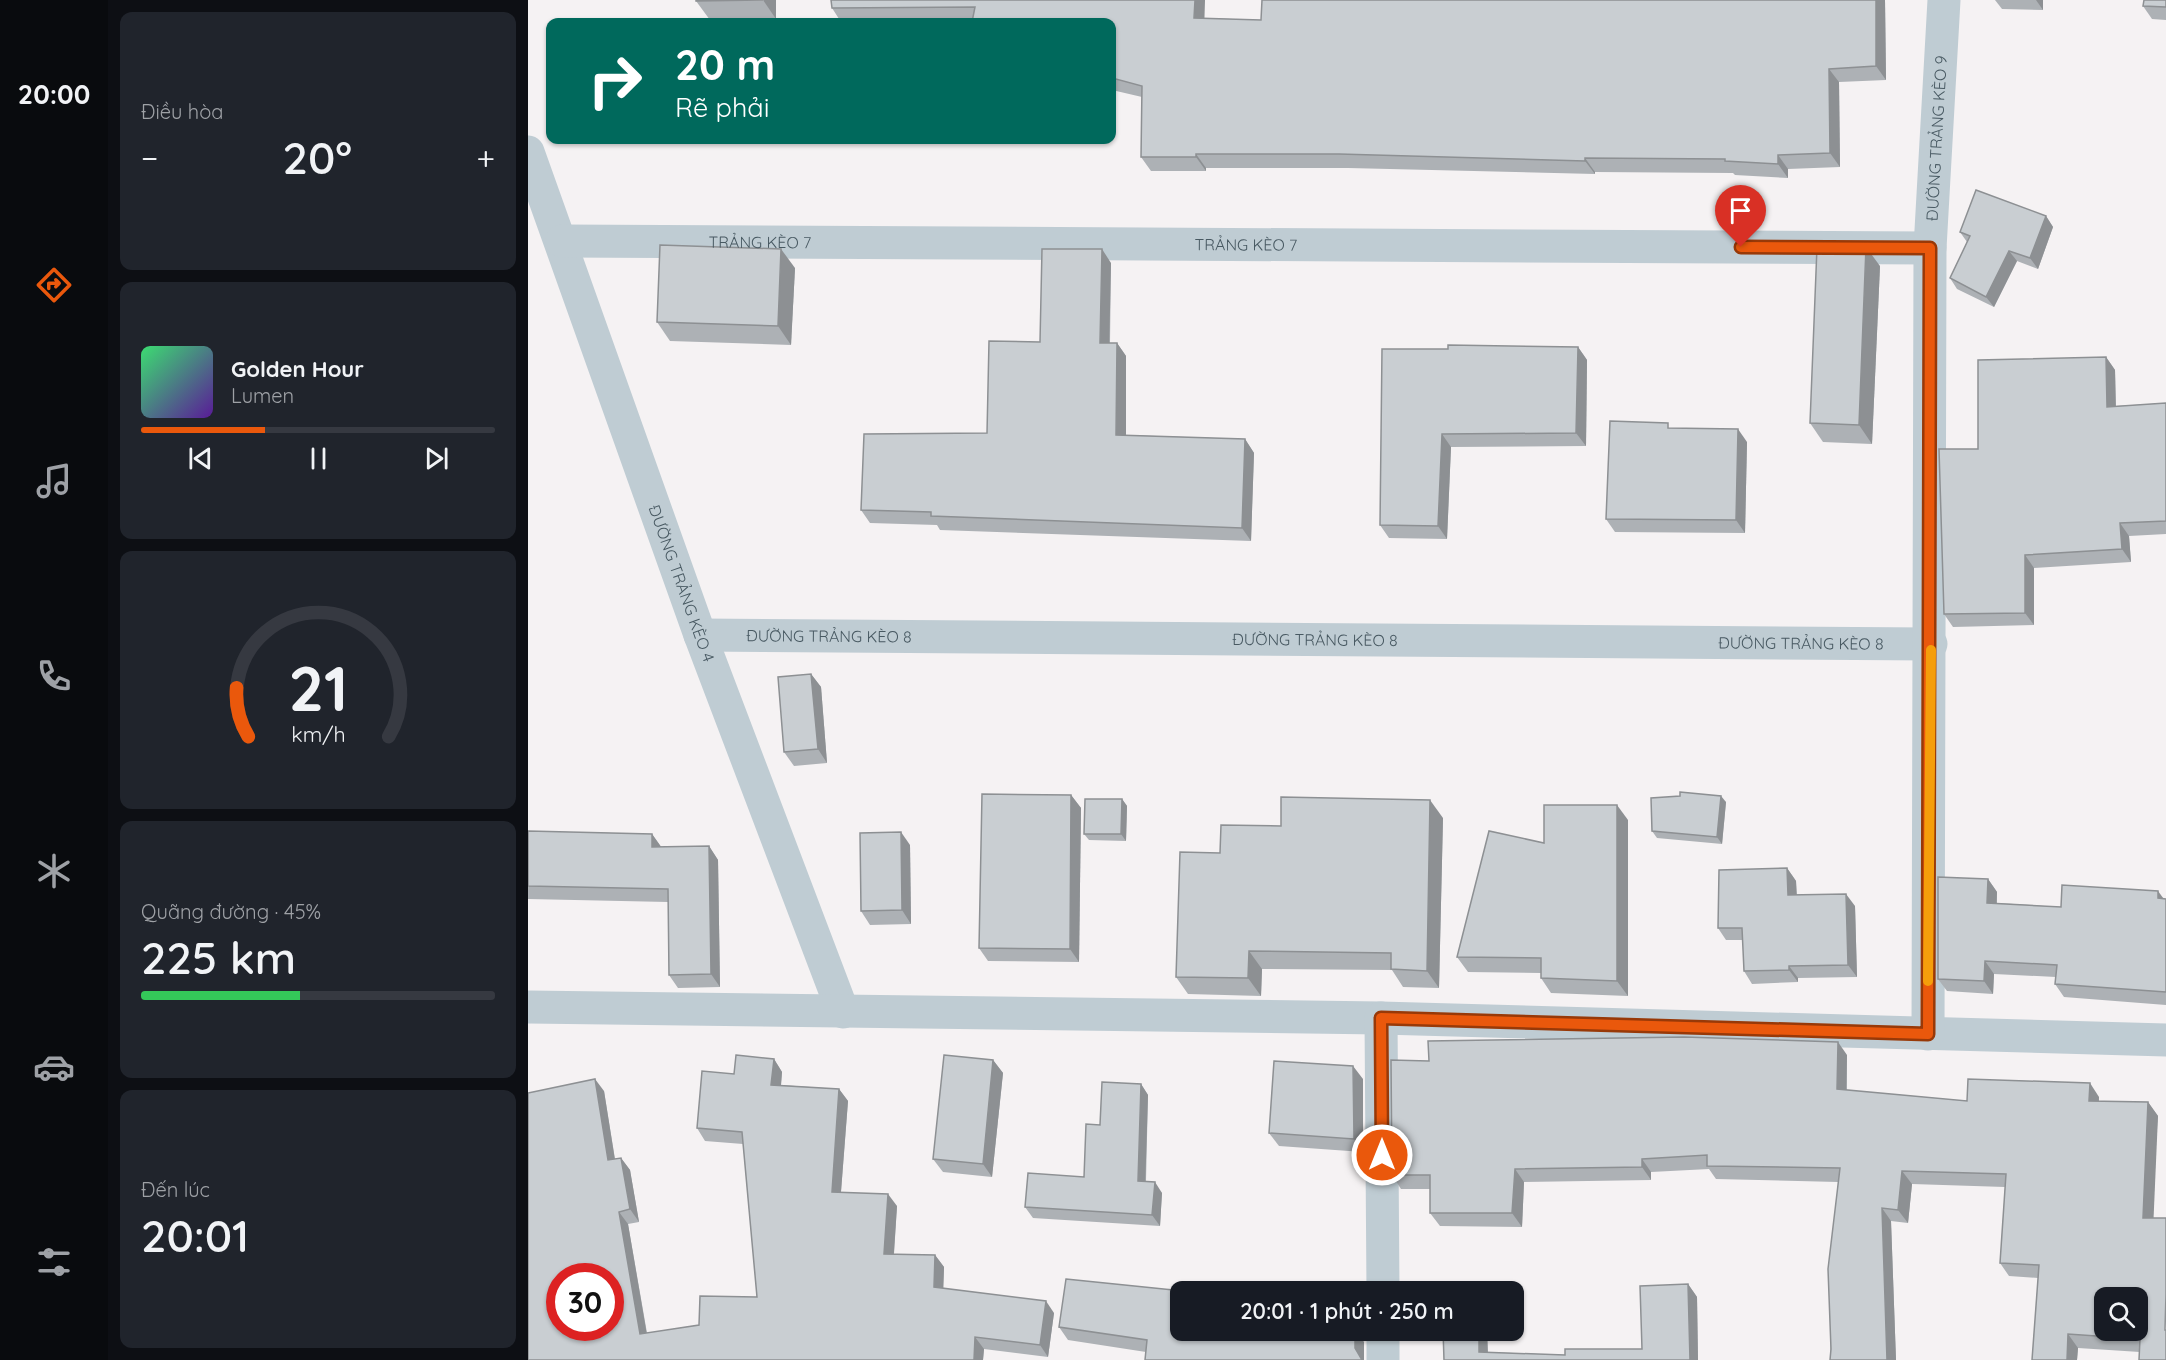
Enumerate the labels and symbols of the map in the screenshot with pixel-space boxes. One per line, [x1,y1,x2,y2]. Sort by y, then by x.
street label: ĐƯỜNG TRẢNG KÈO 9 [1922,55,1951,221]
pin [1715,185,1766,247]
street label: TRẢNG KÈO 7 [709,232,811,252]
street label: TRẢNG KÈO 7 [1195,234,1297,255]
street label: ĐƯỜNG TRẢNG KÈO 4 [645,502,719,665]
street label: ĐƯỜNG TRẢNG KÈO 8 [746,625,912,647]
street label: ĐƯỜNG TRẢNG KÈO 8 [1232,629,1398,650]
street label: ĐƯỜNG TRẢNG KÈO 8 [1718,632,1884,654]
position arrow [1350,1123,1414,1187]
speed limit sign: 30 [546,1263,624,1341]

